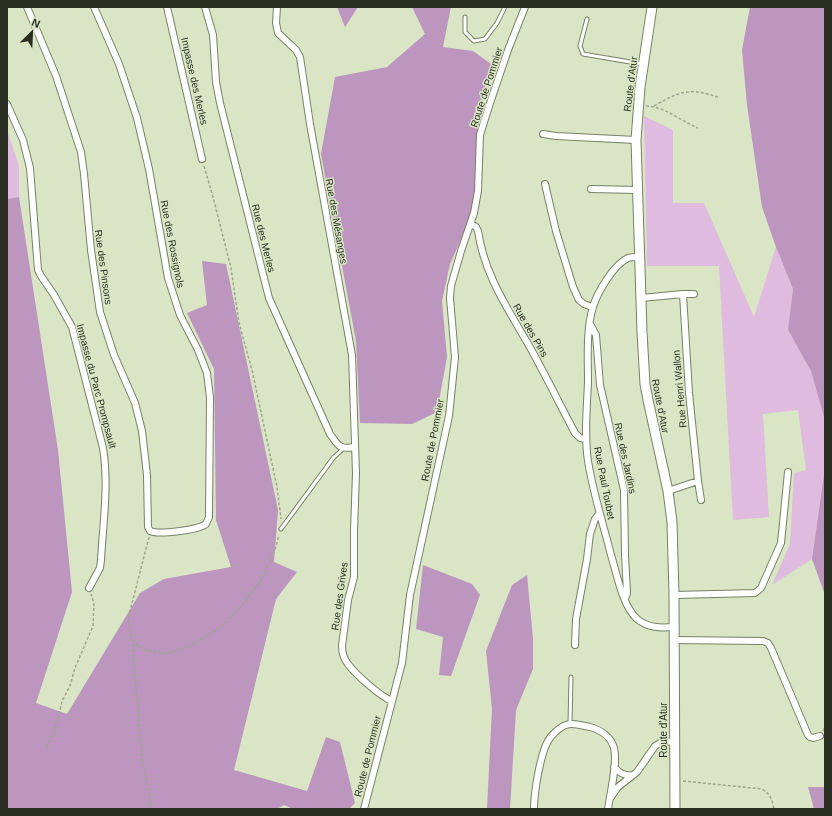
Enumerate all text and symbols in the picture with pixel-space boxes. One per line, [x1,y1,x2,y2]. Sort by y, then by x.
north arrow [12,12,52,52]
text: N [30,16,42,30]
street label: Impasse des Merles [179,36,210,126]
street label: Route de Pommier [468,45,505,129]
street label: Route d'Atur [622,55,639,112]
street label: Rue des Mésanges [324,178,349,264]
street label: Rue des Rossignols [159,199,186,289]
street label: Rue des Merles [250,203,277,273]
street label: Rue des Pinsons [93,229,114,305]
street label: Rue des Pins [511,302,550,359]
street label: Impasse du Parc Prompsault [75,323,119,450]
street label: Rue Henri Wallon [671,350,688,428]
street label: Route d'Atur [650,378,671,435]
street label: Route de Pommier [419,397,446,482]
street label: Rue des Jardins [613,422,638,495]
street label: Rue Paul Toubet [592,446,617,521]
street label: Rue des Grives [329,561,350,631]
street label: Route d'Atur [658,702,669,758]
street label: Route de Pommier [352,714,383,798]

